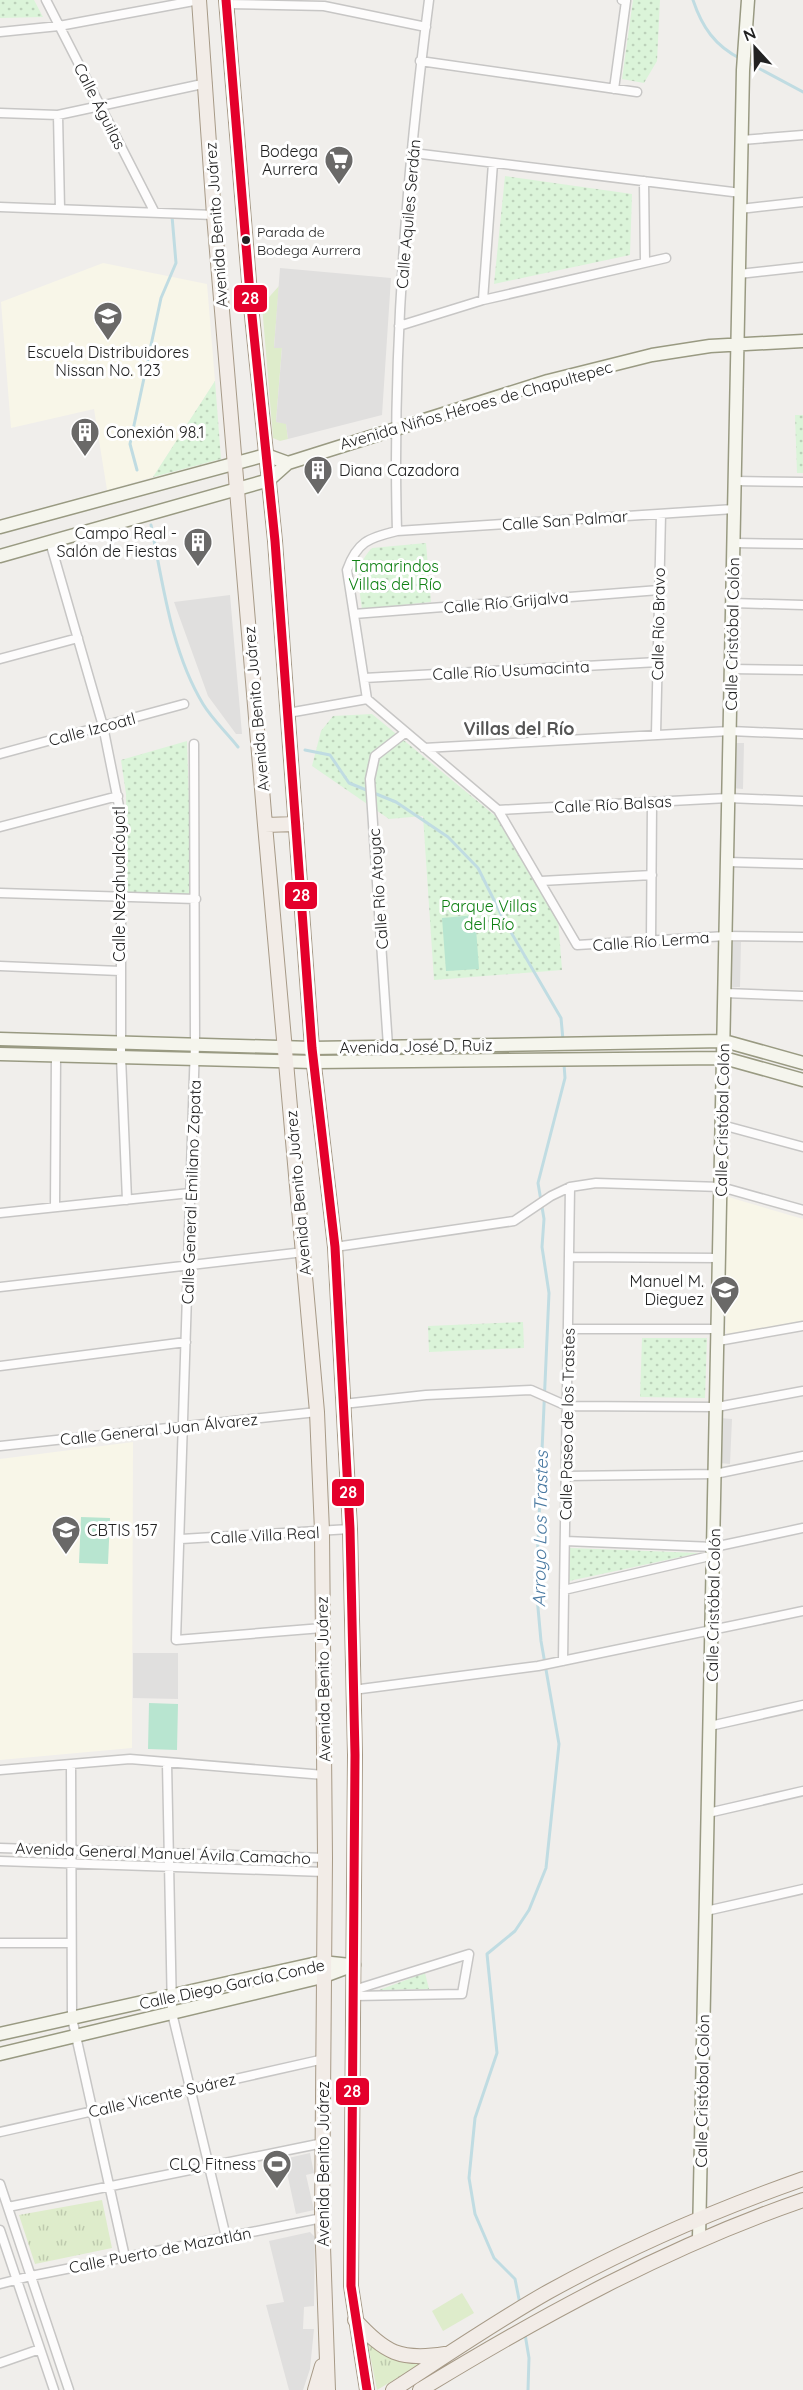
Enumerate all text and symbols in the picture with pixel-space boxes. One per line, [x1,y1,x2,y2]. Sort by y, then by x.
north arrow [725,18,785,78]
text: N [740,23,759,46]
street label: Calle Águilas [70,59,130,153]
street label: Calle Aquiles Serdán [391,138,425,290]
place label: Bodega Aurrera [260,141,318,179]
street label: Avenida Benito Juárez [200,142,232,308]
supermarket icon: Bodega Aurrera [323,144,355,186]
place label: Parada de Bodega Aurrera [257,223,361,259]
marker: Parada de Bodega Aurrera [240,234,252,246]
line badge: 28 [233,284,268,313]
text: 28 [241,288,259,308]
school or university icon: Escuela Distribuidores Nissan No. 123 [92,300,124,342]
place label: Escuela Distribuidores Nissan No. 123 [27,342,189,380]
street label: Avenida Niños Héroes de Chapultepec [337,356,615,454]
building icon: Conexión 98.1 [69,416,101,458]
place label: Conexión 98.1 [106,422,204,442]
building icon: Diana Cazadora [302,454,334,496]
place label: Diana Cazadora [339,460,459,480]
street label: Calle San Palmar [501,506,629,534]
place label: Campo Real - Salón de Fiestas [57,523,177,561]
building icon: Campo Real - Salón de Fiestas [182,526,214,568]
park label: Tamarindos Villas del Río [348,556,442,594]
street label: Calle Cristóbal Colón [721,557,743,711]
street label: Calle Río Bravo [647,567,669,681]
street label: Calle Río Grijalva [443,587,569,617]
street label: Avenida Benito Juárez [239,626,273,792]
street label: Calle Río Usumacinta [432,656,590,684]
street label: Calle Izcoatl [46,708,138,750]
district label: Villas del Río [464,717,574,740]
street label: Calle Río Balsas [554,791,672,817]
street label: Calle Nezahualcóyotl [109,806,129,962]
street label: Calle Río Atoyac [364,828,392,950]
line badge: 28 [284,881,318,910]
text: 28 [292,885,310,905]
park label: Parque Villas del Río [441,896,537,934]
street label: Calle Río Lerma [592,927,710,955]
street label: Avenida José D. Ruiz [339,1035,493,1057]
street label: Calle Cristóbal Colón [711,1043,733,1197]
street label: Calle General Emiliano Zapata [177,1079,205,1305]
street label: Avenida Benito Juárez [281,1110,315,1276]
place label: Manuel M. Dieguez [630,1271,704,1309]
school or university icon: Manuel M. Dieguez [709,1274,741,1316]
street label: Calle Paseo de los Trastes [555,1328,579,1520]
street label: Calle General Juan Álvarez [59,1409,259,1449]
water label: Arroyo Los Trastes [527,1449,553,1607]
line badge: 28 [331,1478,365,1507]
text: 28 [339,1482,357,1502]
school or university icon: CBTIS 157 [50,1514,82,1556]
place label: CBTIS 157 [87,1520,158,1540]
street label: Calle Villa Real [210,1522,320,1548]
street label: Calle Cristóbal Colón [702,1528,724,1682]
street label: Avenida Benito Juárez [312,1596,334,1762]
street label: Avenida General Manuel Ávila Camacho [15,1838,311,1868]
street label: Calle Diego García Conde [137,1955,327,2013]
street label: Calle Cristóbal Colón [691,2014,713,2168]
street label: Calle Vicente Suárez [86,2068,238,2122]
line badge: 28 [335,2077,370,2106]
street label: Avenida Benito Juárez [313,2081,333,2247]
text: 28 [343,2081,361,2101]
sports icon: CLQ Fitness [261,2148,293,2190]
place label: CLQ Fitness [169,2154,256,2174]
street label: Calle Puerto de Mazatlán [67,2223,253,2277]

